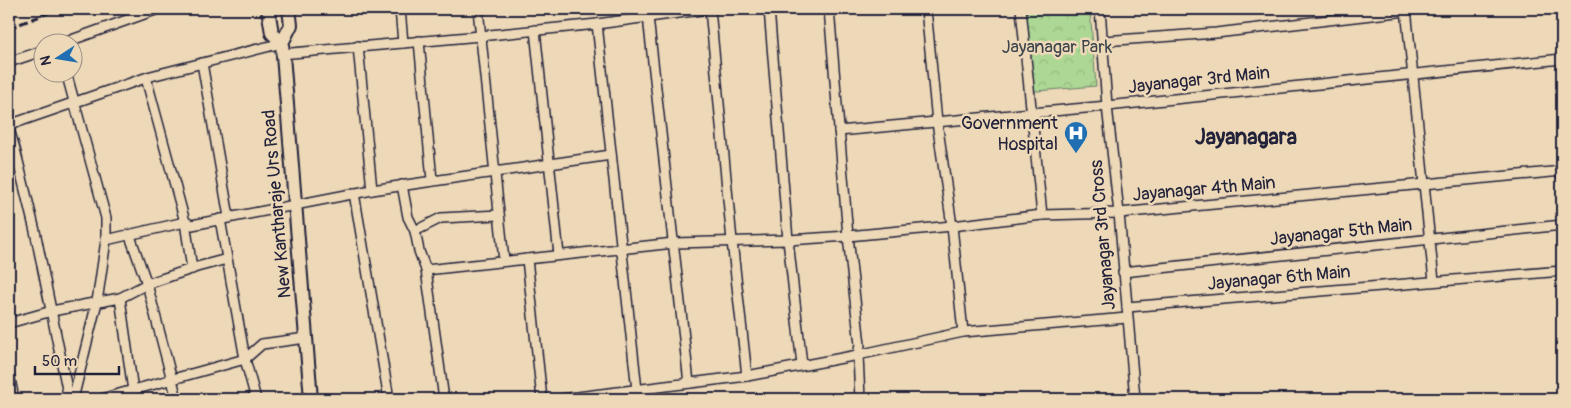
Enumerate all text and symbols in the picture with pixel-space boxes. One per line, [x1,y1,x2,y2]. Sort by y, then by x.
north arrow [32,32,82,82]
park label: Jayanagar Park [1002,36,1113,59]
text: N [36,54,55,67]
street label: Jayanagar 3rd Main [1127,61,1271,99]
street label: New Kantharaje Urs Road [257,109,297,299]
place label: Government Hospital [961,112,1059,156]
hospital icon: Government Hospital [1063,120,1089,154]
district label: Jayanagara [1195,123,1297,151]
street label: Jayanagar 3rd Cross [1085,159,1121,311]
street label: Jayanagar 4th Main [1132,171,1276,207]
street label: Jayanagar 5th Main [1269,213,1413,251]
street label: Jayanagar 6th Main [1207,260,1351,296]
scale bar [35,343,119,375]
text: 50 m [42,352,77,371]

